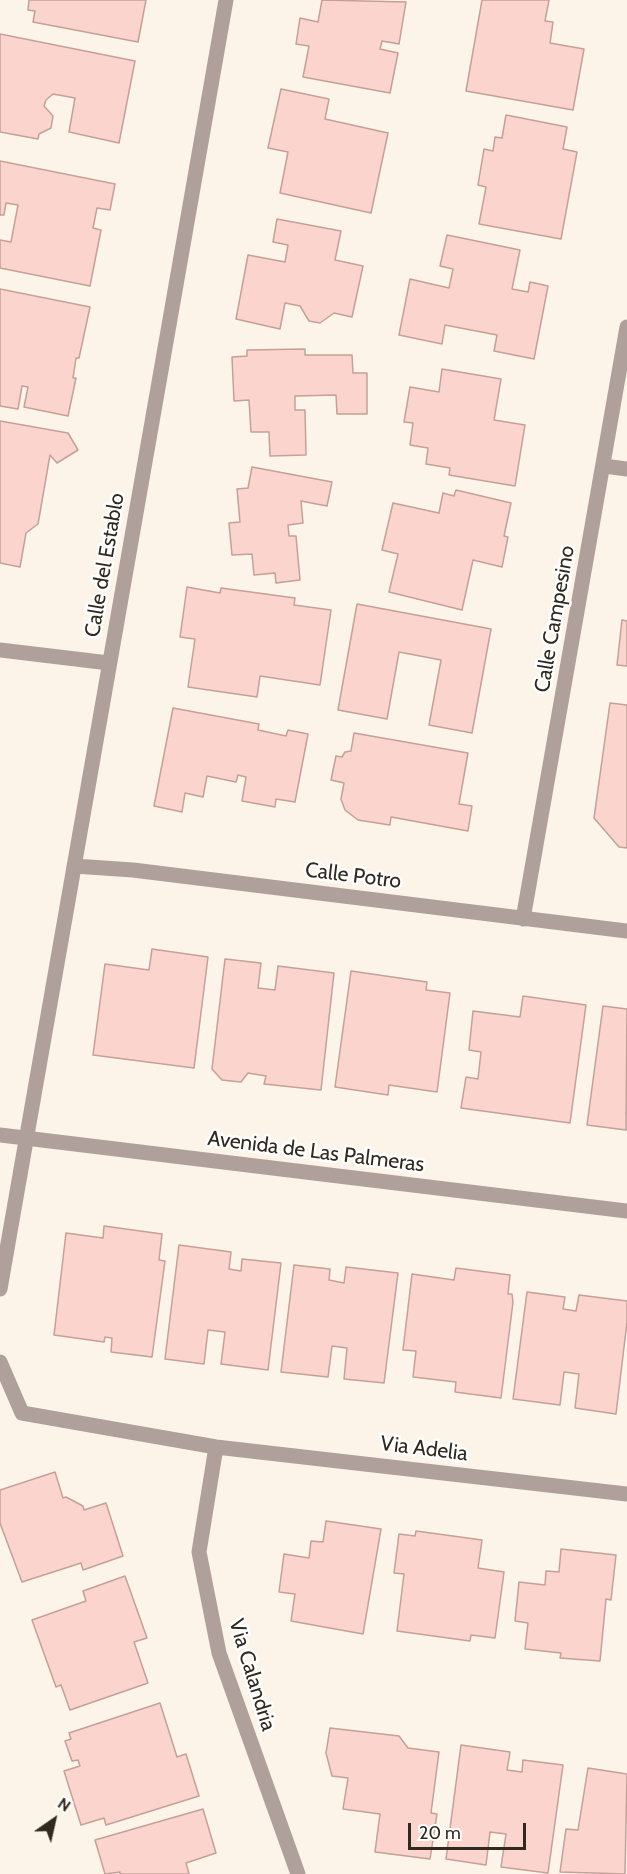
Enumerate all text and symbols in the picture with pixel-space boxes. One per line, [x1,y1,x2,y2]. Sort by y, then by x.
street label: Calle del Establo [80,491,130,639]
street label: Calle Campesino [530,544,580,694]
street label: Calle Potro [304,858,402,894]
street label: Avenida de Las Palmeras [206,1126,426,1178]
street label: Via Adelia [379,1431,469,1467]
street label: Via Calandria [223,1616,281,1734]
north arrow [24,1790,84,1850]
text: N [54,1794,74,1816]
scale bar [411,1811,530,1849]
text: 20 m [419,1822,461,1844]

